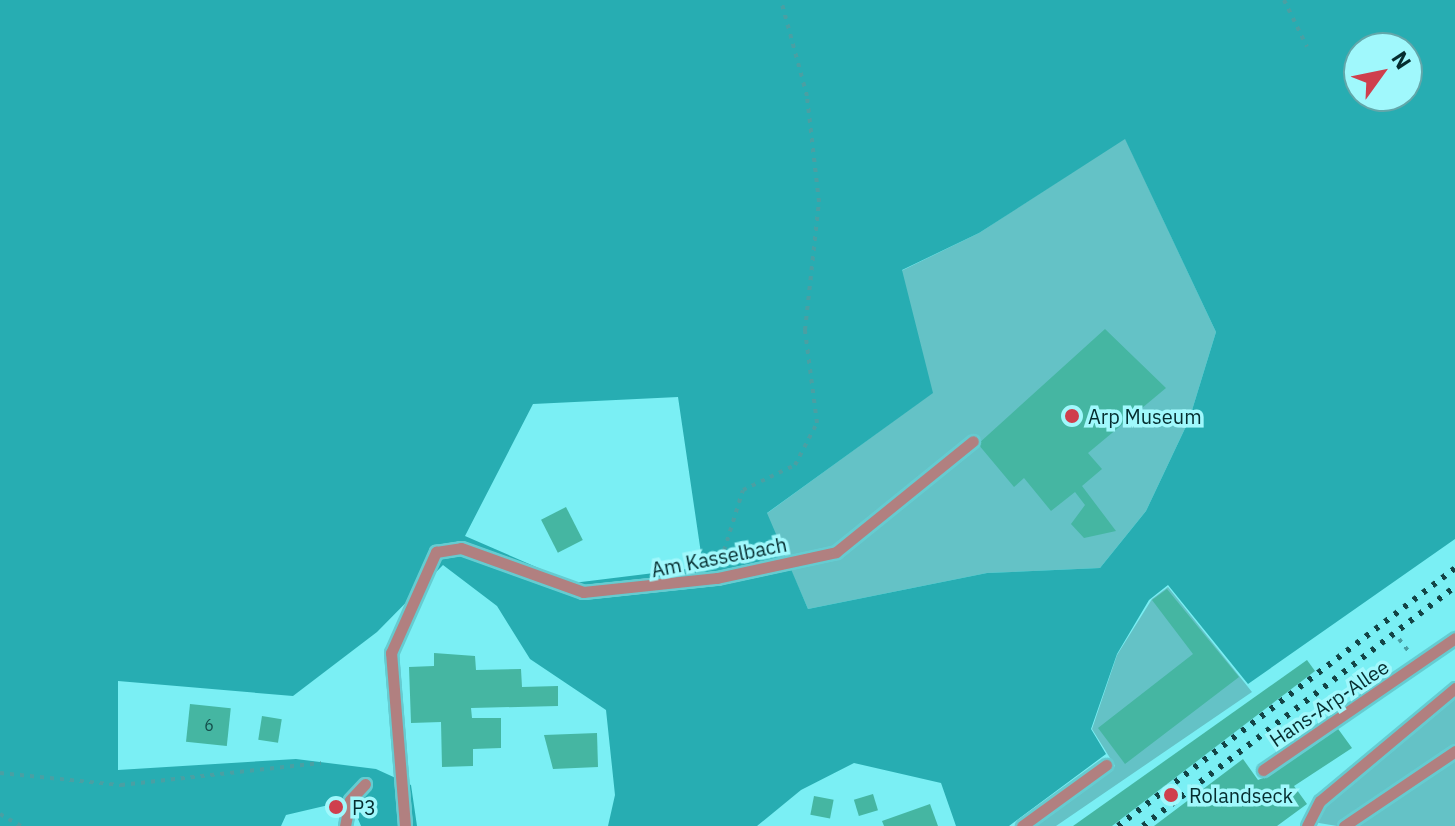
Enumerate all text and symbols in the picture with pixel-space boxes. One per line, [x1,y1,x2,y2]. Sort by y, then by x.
north arrow [1343,32,1423,112]
text: N [1385,45,1418,74]
place label: Arp Museum [1088,404,1202,428]
marker: Arp Museum [1063,407,1081,425]
street label: Am Kasselbach [649,532,789,582]
street label: Hans-Arp-Allee [1265,654,1393,752]
house number: 6 [204,715,214,735]
place label: Rolandseck [1189,783,1293,807]
marker: Rolandseck [1160,784,1182,806]
place label: P3 [352,795,376,819]
marker: P3 [327,798,345,816]

